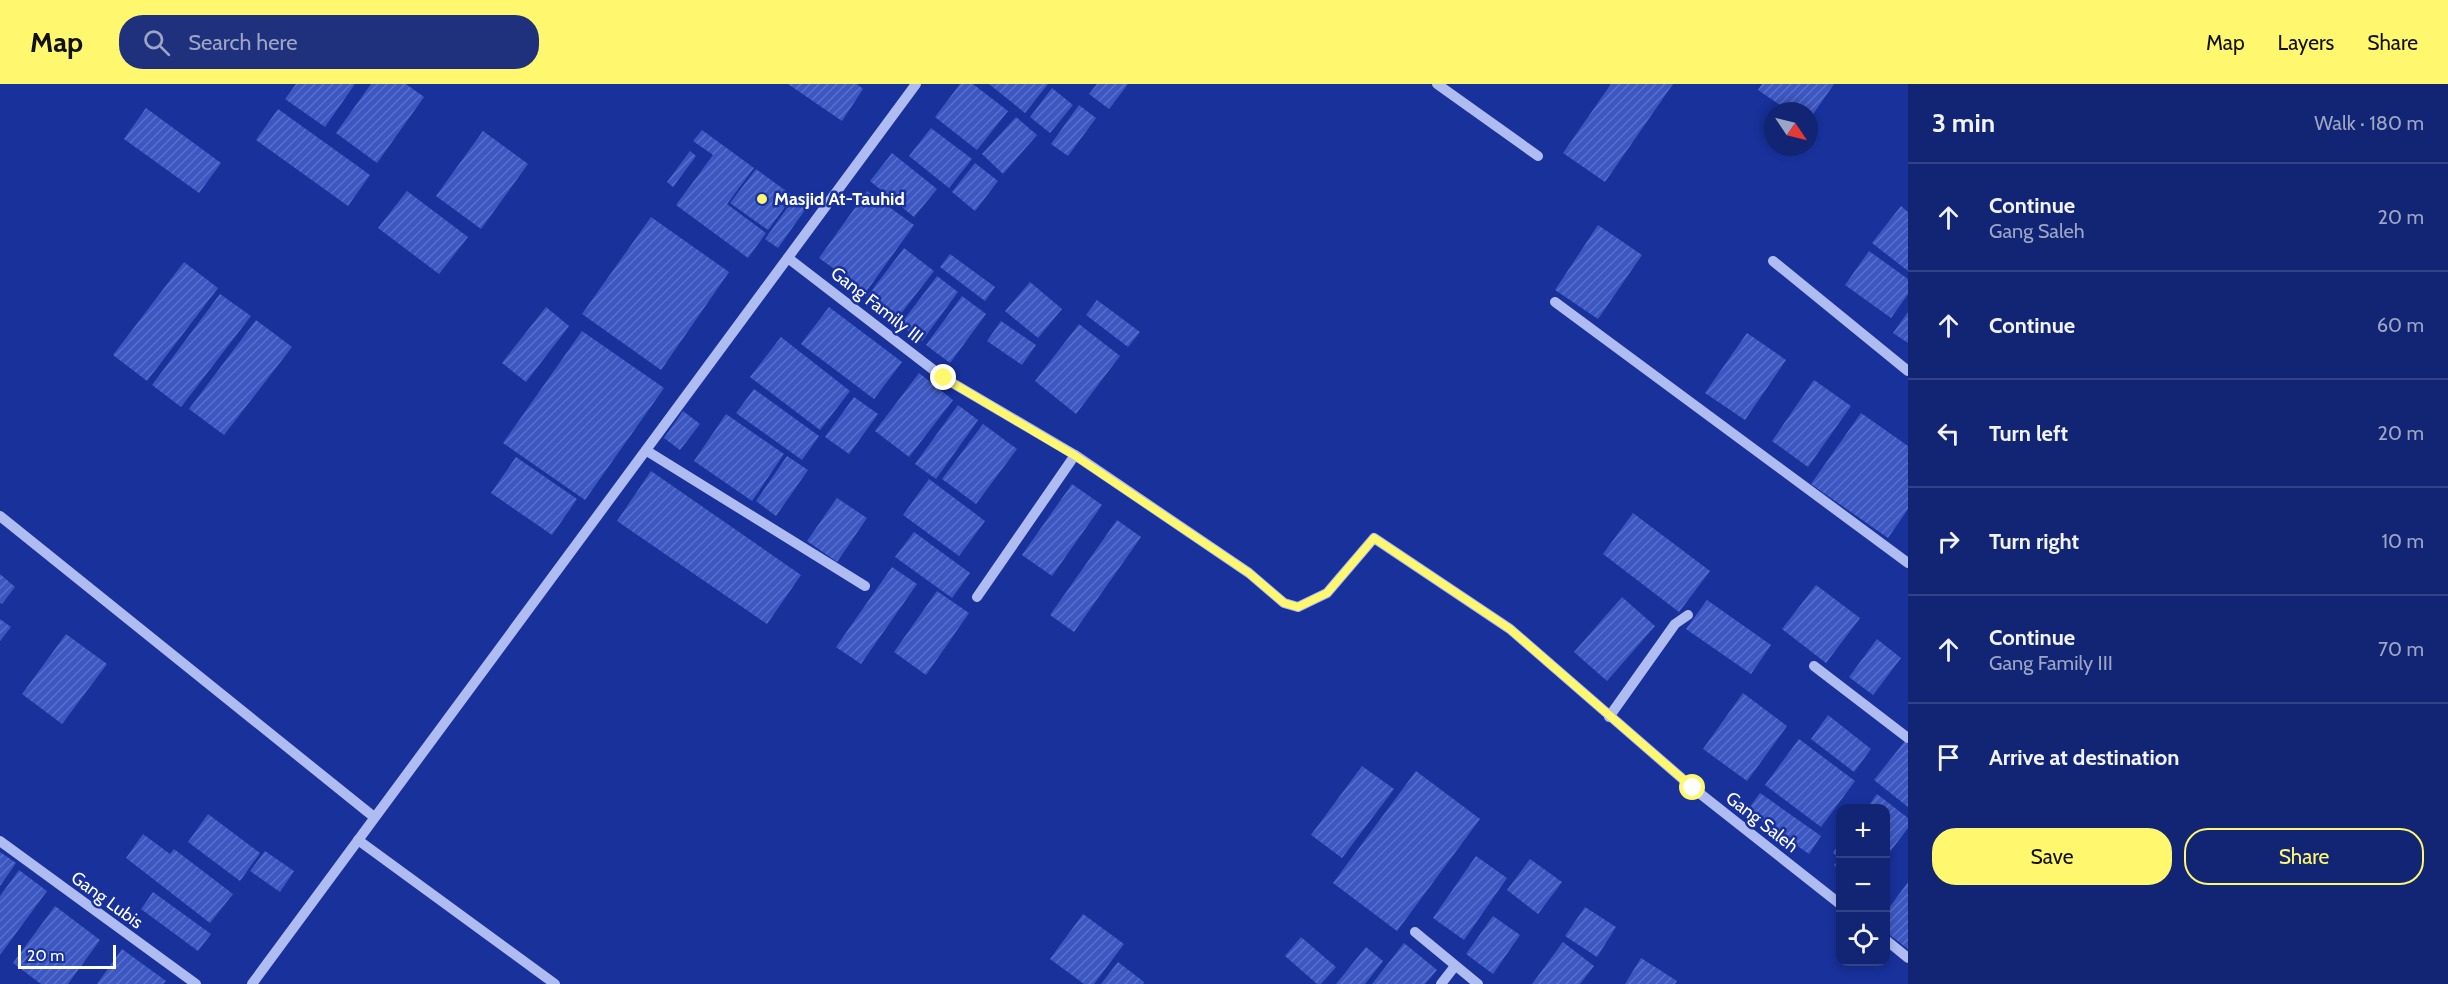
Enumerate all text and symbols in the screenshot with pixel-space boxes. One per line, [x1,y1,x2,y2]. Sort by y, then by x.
search box [119,15,539,69]
text: Map [30,25,83,59]
icon: search [140,26,173,59]
text: Search here [188,29,297,56]
text: Map [2206,30,2245,55]
text: Layers [2278,30,2334,55]
text: Share [2367,30,2418,55]
north arrow [1764,102,1818,156]
text: 3 min [1932,107,1995,139]
text: Walk · 180 m [2314,111,2424,135]
place label: Masjid At-Tauhid [774,188,905,210]
marker: Masjid At-Tauhid [755,192,769,206]
text: Continue [1989,192,2075,219]
icon: ahead [1932,201,1965,234]
text: 20 m [2378,205,2424,229]
text: Gang Saleh [1989,219,2085,243]
street label: Gang Family III [826,262,928,348]
icon: ahead [1932,309,1965,342]
text: Continue [1989,312,2075,339]
text: 60 m [2377,313,2424,337]
route end [930,364,956,390]
icon: left [1932,417,1965,450]
text: Turn left [1989,420,2068,447]
text: 20 m [2378,421,2424,445]
icon: right [1932,525,1965,558]
text: Turn right [1989,528,2079,555]
text: 10 m [2381,529,2424,553]
text: Continue [1989,624,2075,651]
icon: ahead [1932,633,1965,666]
text: 70 m [2378,637,2424,661]
text: Gang Family III [1989,651,2113,675]
icon: arrive [1932,741,1965,774]
text: Arrive at destination [1989,744,2179,771]
route start [1679,774,1705,800]
street label: Gang Saleh [1721,787,1803,857]
map controls [1836,804,1890,966]
button: + [1836,804,1890,858]
button: Save [1932,828,2172,885]
button: Share [2184,828,2424,885]
button: − [1836,858,1890,912]
street label: Gang Lubis [67,867,147,933]
button: locate [1836,912,1890,966]
scale bar [18,942,116,970]
text: 20 m [27,946,64,965]

